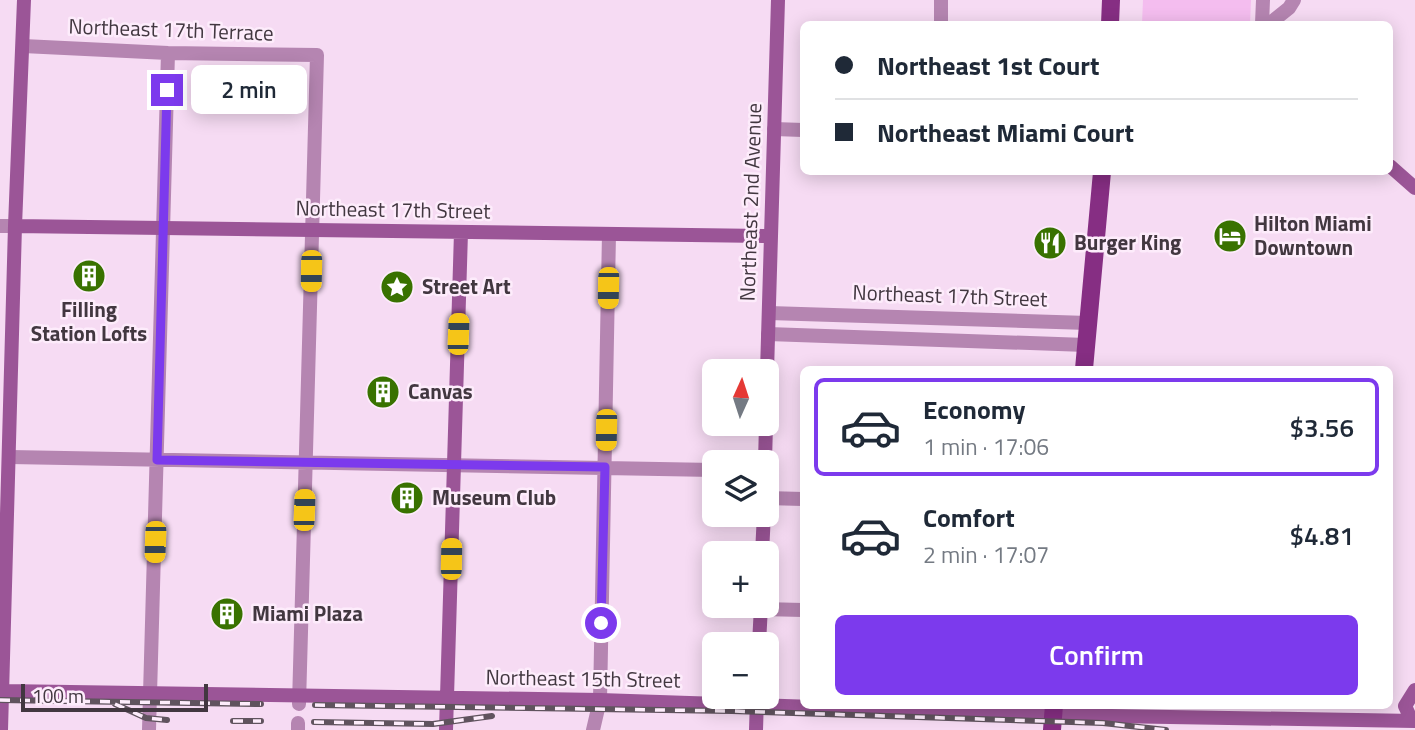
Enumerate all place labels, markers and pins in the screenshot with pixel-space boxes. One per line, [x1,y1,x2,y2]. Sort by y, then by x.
place label: Hilton Miami Downtown [1254,207,1372,263]
hotel icon: Hilton Miami Downtown [1211,217,1249,255]
restaurant icon: Burger King [1031,224,1069,262]
place label: Burger King [1074,226,1181,258]
building icon: Filling Station Lofts [70,257,108,295]
place icon: Street Art [378,268,416,306]
place label: Street Art [422,270,511,302]
place label: Filling Station Lofts [31,293,147,349]
building icon: Canvas [364,373,402,411]
place label: Canvas [408,375,473,407]
building icon: Museum Club [388,479,426,517]
place label: Museum Club [432,481,556,513]
building icon: Miami Plaza [208,595,246,633]
place label: Miami Plaza [252,597,363,629]

